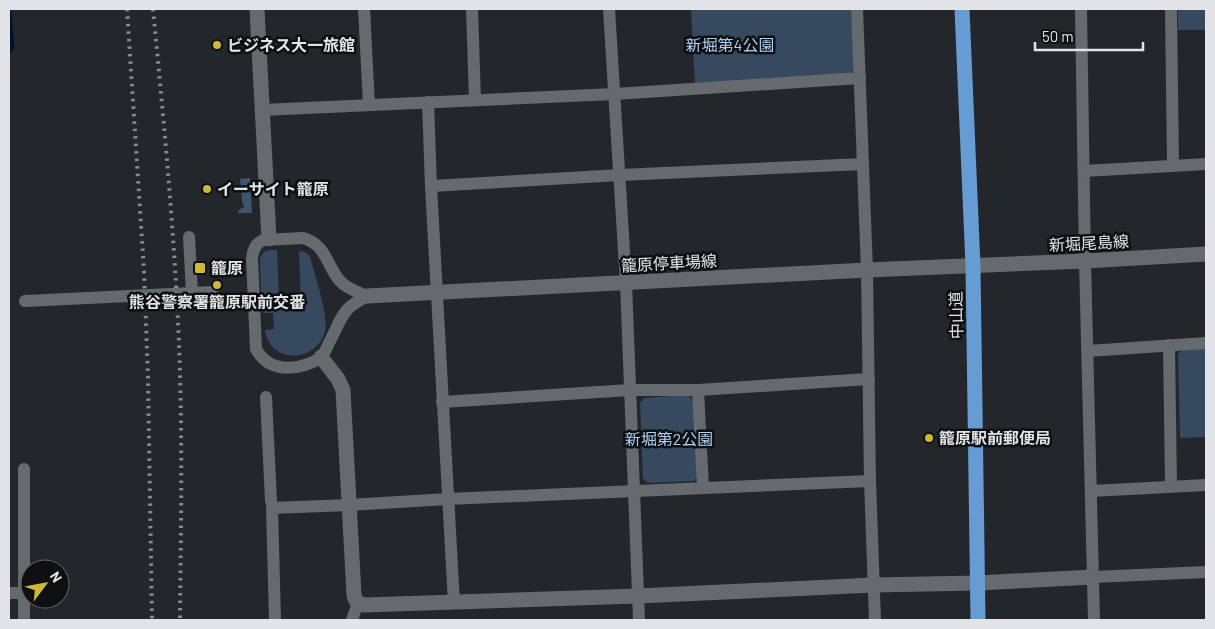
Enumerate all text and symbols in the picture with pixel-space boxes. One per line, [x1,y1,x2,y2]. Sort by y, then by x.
scale bar [1035,20,1142,52]
text: 50 m [1042,27,1074,45]
place label: ビジネス大一旅館 [227,35,355,54]
park label: 新堀第4公園 [686,35,774,54]
marker: ビジネス大一旅館 [211,39,223,51]
place label: イーサイト籠原 [217,179,329,198]
marker: イーサイト籠原 [201,183,213,195]
street label: 新堀尾島線 [1049,231,1129,254]
street label: 籠原停車場線 [621,251,717,275]
place label: 籠原 [211,258,243,277]
marker: 籠原 [193,261,207,275]
marker: 熊谷警察署籠原駅前交番 [211,279,223,291]
street label: 中山道 [946,291,965,339]
place label: 熊谷警察署籠原駅前交番 [129,292,305,311]
place label: 籠原駅前郵便局 [939,428,1051,447]
park label: 新堀第2公園 [625,429,713,448]
marker: 籠原駅前郵便局 [923,432,935,444]
north arrow [20,559,70,609]
text: N [47,568,66,585]

